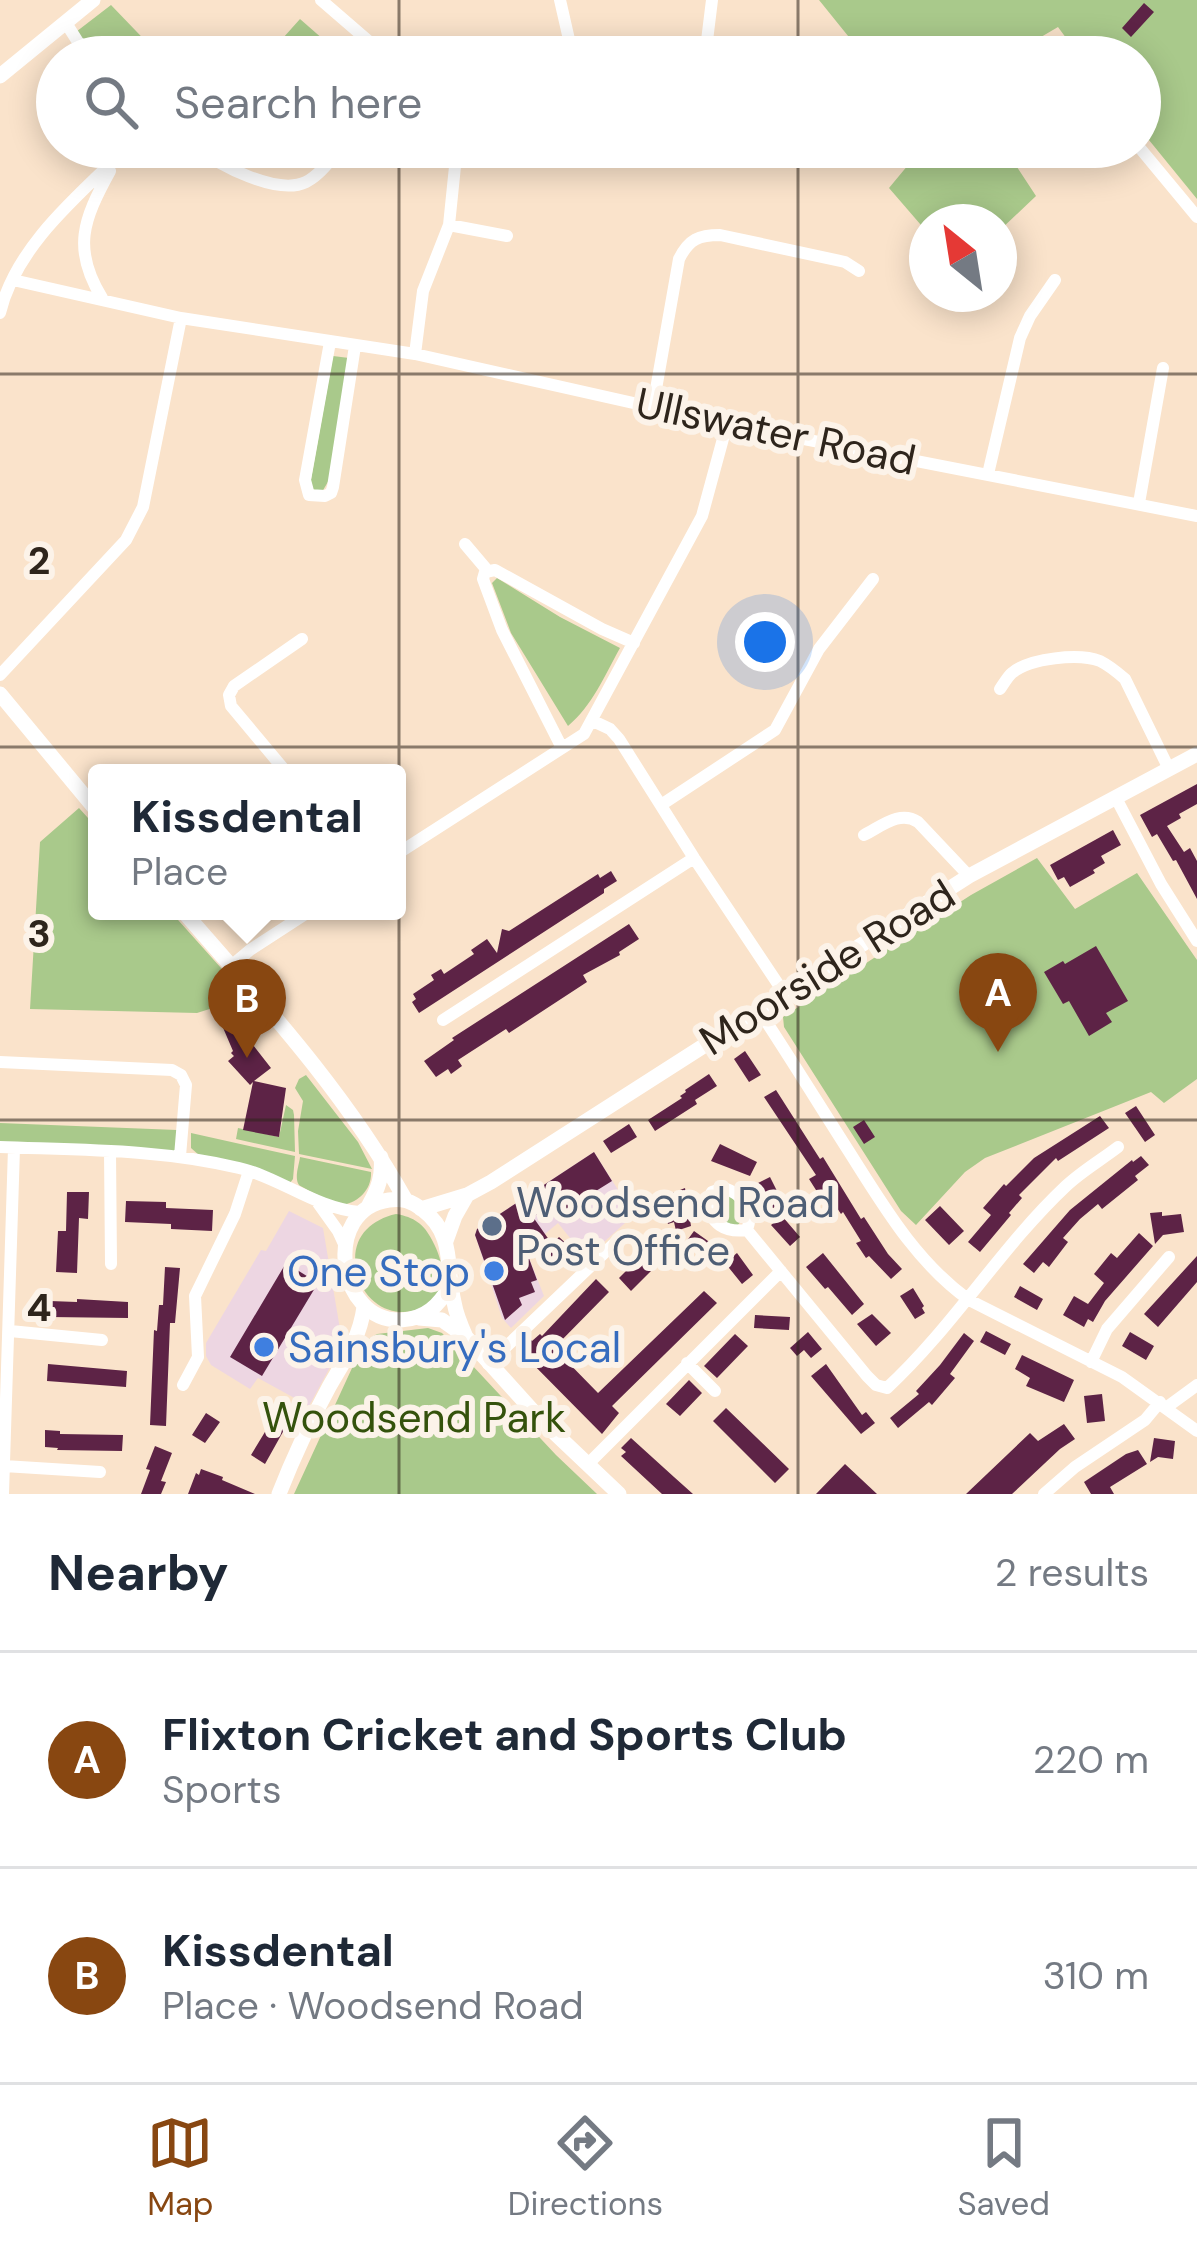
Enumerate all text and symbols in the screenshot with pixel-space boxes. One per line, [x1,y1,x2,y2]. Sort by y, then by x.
search box [36,36,1161,168]
icon: search [78,69,144,135]
text: Search here [174,73,422,132]
north arrow [909,204,1017,312]
street label: Ullswater Road [631,375,921,488]
text: 2 [28,535,50,586]
your location [735,612,795,672]
popup [88,764,406,920]
text: Kissdental [131,787,363,846]
text: Place [131,846,228,897]
street label: Moorside Road [689,867,965,1068]
text: 3 [27,908,51,959]
pin: A [959,953,1037,1052]
pin: B [208,959,286,1058]
place label: Woodsend Road Post Office [516,1175,835,1278]
marker: Woodsend Road Post Office [479,1213,505,1239]
place label: One Stop [287,1244,470,1299]
marker: One Stop [481,1258,507,1284]
text: 4 [26,1282,52,1333]
place label: Sainsbury's Local [288,1320,621,1375]
marker: Sainsbury's Local [251,1334,277,1360]
park label: Woodsend Park [262,1390,566,1445]
text: Nearby [48,1539,229,1606]
text: 2 results [995,1547,1149,1598]
text: Flixton Cricket and Sports Club [162,1705,847,1764]
text: A [73,1734,101,1785]
text: 220 m [1033,1734,1149,1785]
text: Sports [162,1764,281,1815]
text: Kissdental [162,1921,394,1980]
text: B [75,1950,99,2001]
text: 310 m [1043,1950,1149,2001]
text: Place · Woodsend Road [162,1980,584,2031]
tab: Map [147,2110,214,2225]
tab: Directions [508,2110,663,2225]
tab: Saved [957,2110,1050,2225]

